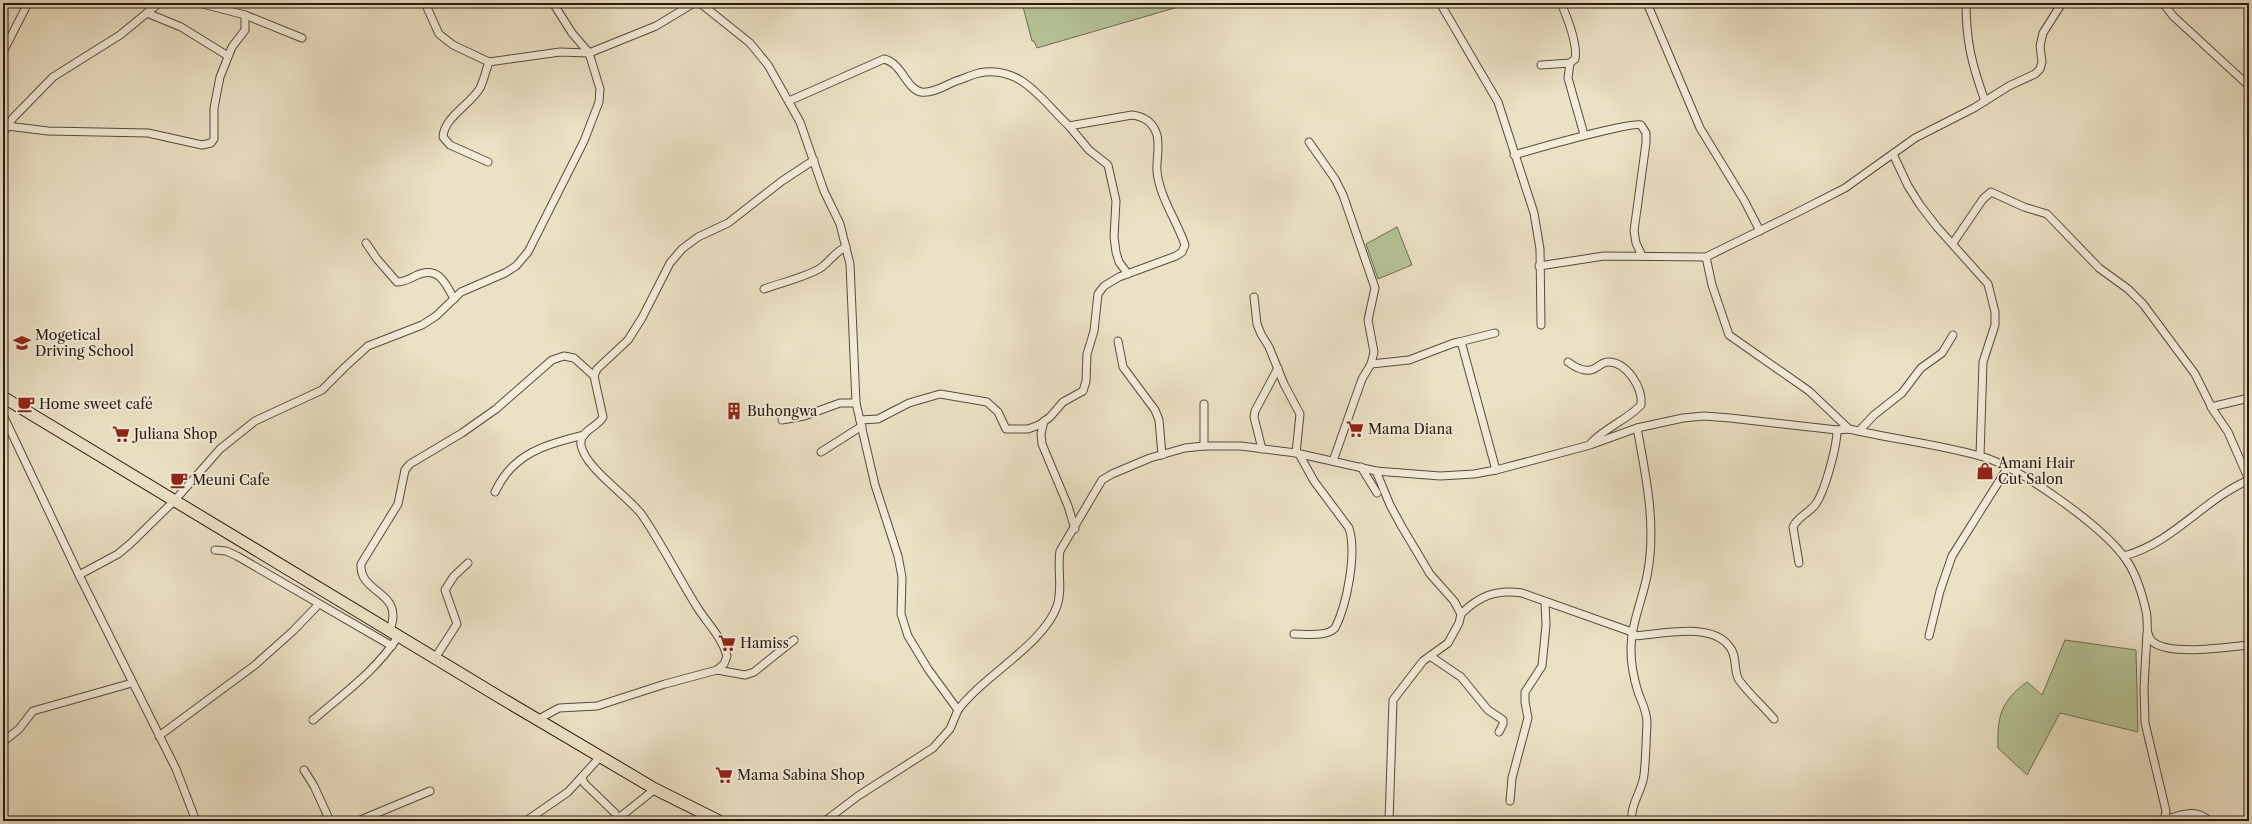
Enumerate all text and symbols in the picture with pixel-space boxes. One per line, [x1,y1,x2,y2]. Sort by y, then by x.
place label: Mogetical Driving School [35,326,134,360]
school or university icon: Mogetical Driving School [12,333,32,353]
cafe icon: Home sweet café [16,394,36,414]
place label: Home sweet café [39,395,153,413]
building icon: Buhongwa [724,401,744,421]
place label: Buhongwa [747,402,818,420]
supermarket icon: Mama Diana [1345,419,1365,439]
place label: Mama Diana [1368,420,1453,438]
supermarket icon: Juliana Shop [111,424,131,444]
place label: Juliana Shop [132,425,217,443]
place label: Amani Hair Cut Salon [1997,454,2075,488]
shop icon: Amani Hair Cut Salon [1975,461,1995,481]
cafe icon: Meuni Cafe [169,470,189,490]
place label: Meuni Cafe [192,471,270,489]
supermarket icon: Hamiss [717,633,737,653]
place label: Hamiss [740,634,789,652]
supermarket icon: Mama Sabina Shop [714,765,734,785]
place label: Mama Sabina Shop [737,766,865,784]

